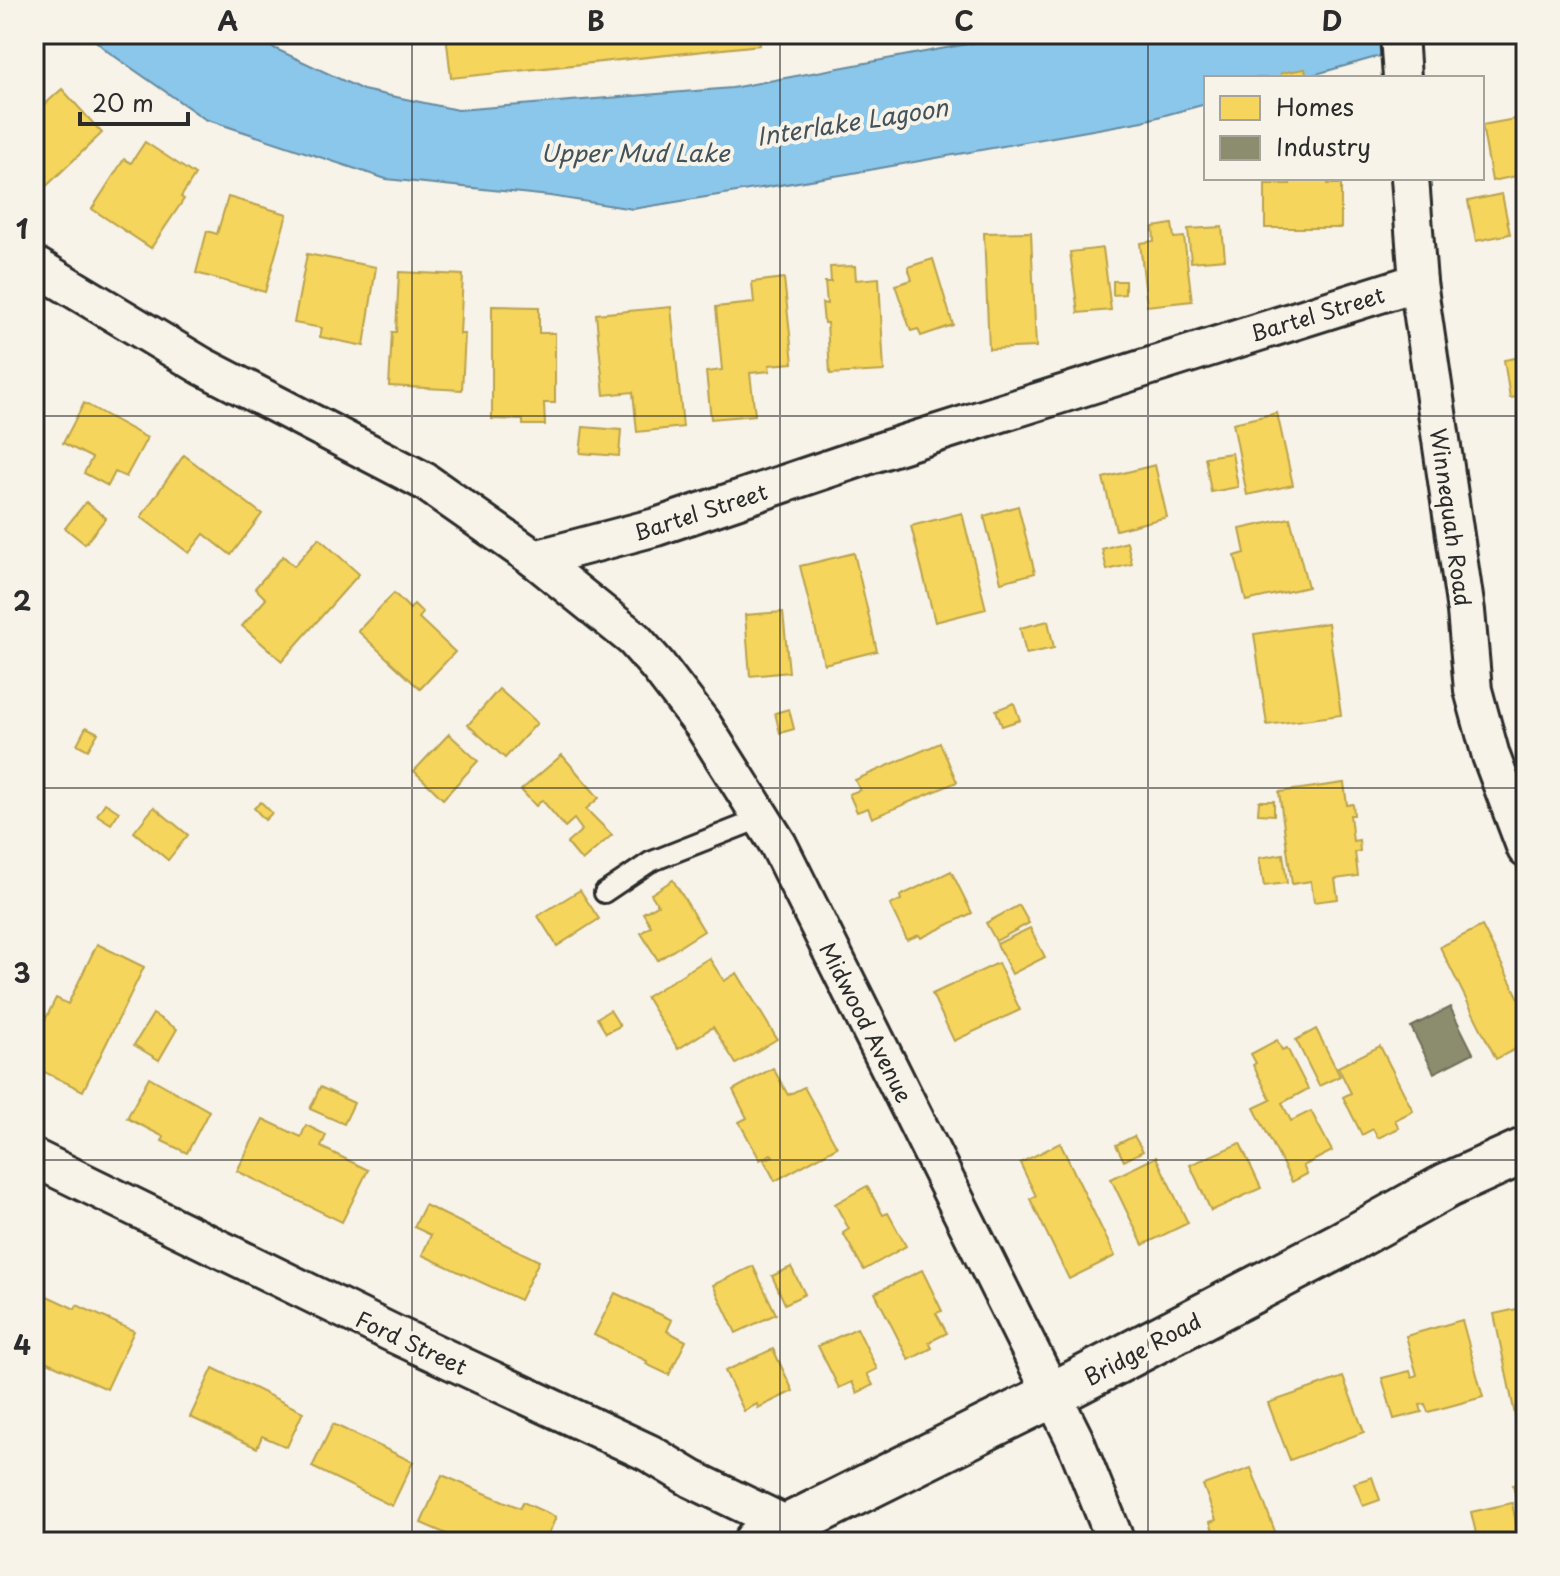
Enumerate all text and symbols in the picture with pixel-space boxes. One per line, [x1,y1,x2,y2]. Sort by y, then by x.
text: A [218,1,238,40]
text: B [587,1,605,40]
text: C [954,1,974,40]
text: D [1322,1,1342,40]
scale bar [80,76,188,126]
legend [1204,76,1484,180]
text: 20 m [92,84,154,120]
water label: Interlake Lagoon [754,88,952,154]
text: Homes [1276,88,1354,124]
text: Industry [1276,128,1371,164]
water label: Upper Mud Lake [540,134,731,170]
text: 1 [16,209,28,248]
street label: Bartel Street [1246,277,1388,349]
street label: Winnequah Road [1423,426,1481,608]
street label: Bartel Street [629,474,771,548]
text: 2 [13,581,31,620]
street label: Midwood Avenue [812,936,922,1108]
text: 3 [13,953,31,992]
street label: Ford Street [351,1302,473,1382]
street label: Bridge Road [1077,1303,1207,1393]
text: 4 [13,1325,31,1364]

